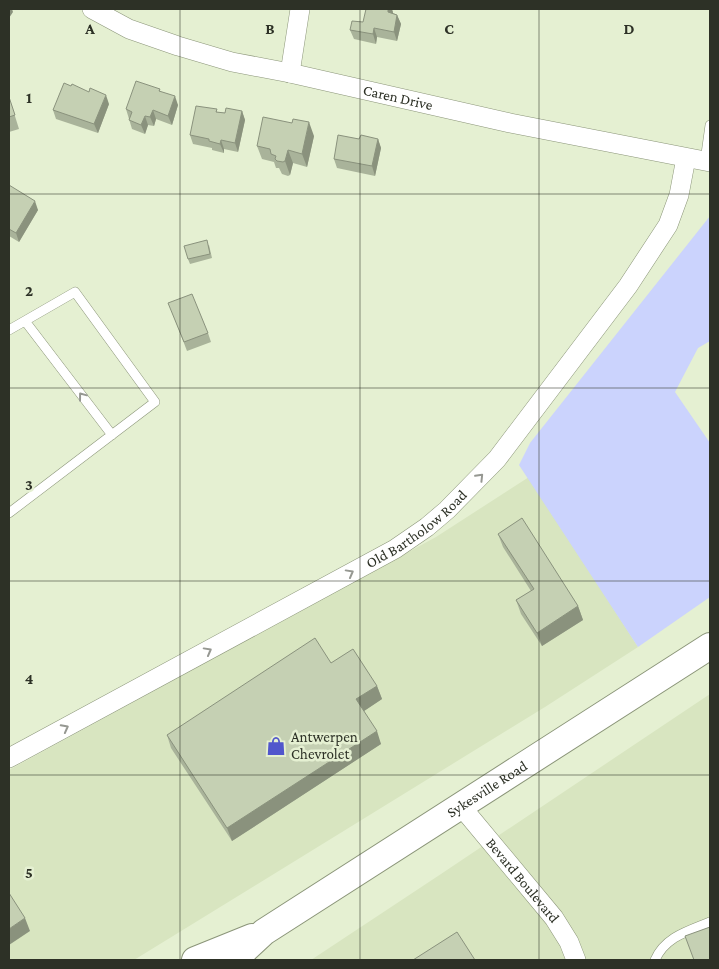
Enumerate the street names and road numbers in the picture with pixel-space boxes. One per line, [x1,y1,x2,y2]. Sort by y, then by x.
street label: Caren Drive [362,82,435,113]
street label: Old Bartholow Road [363,487,470,571]
street label: Sykesville Road [444,757,530,821]
street label: Bevard Boulevard [483,835,562,926]

